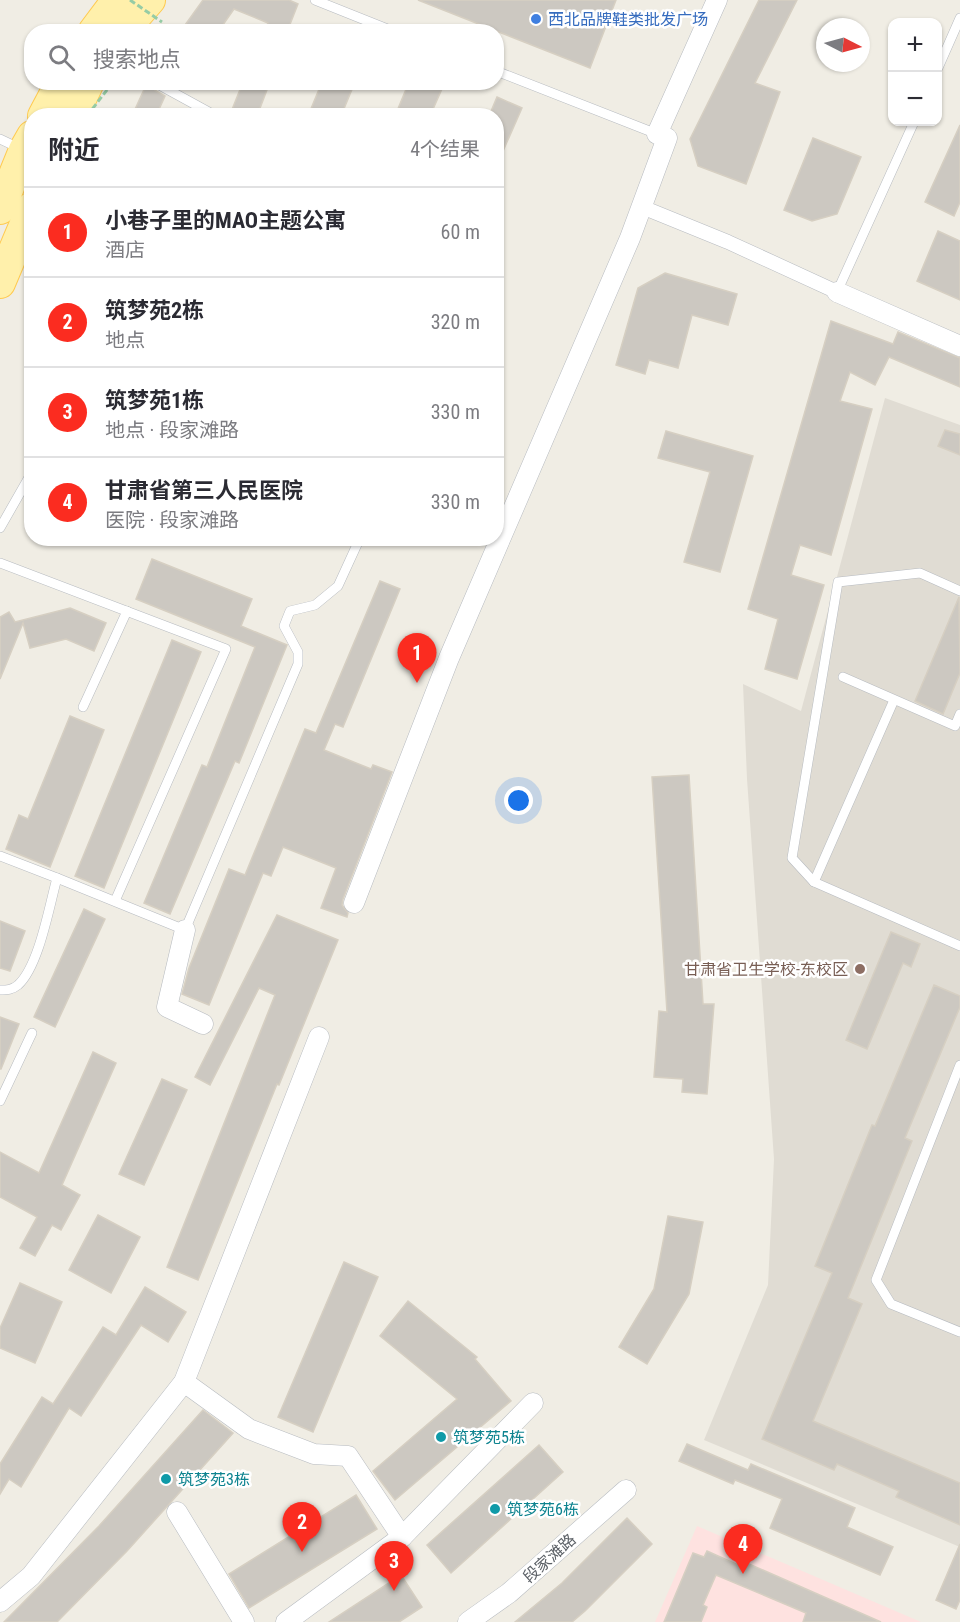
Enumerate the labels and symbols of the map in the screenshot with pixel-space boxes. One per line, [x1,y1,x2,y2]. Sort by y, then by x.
place label: 西北品牌鞋类批发广场 [548,10,708,29]
marker: 西北品牌鞋类批发广场 [529,12,543,26]
north arrow [816,18,870,72]
pin: 1 [398,634,436,683]
your location [504,786,533,815]
place label: 甘肃省卫生学校-东校区 [684,960,848,979]
marker: 甘肃省卫生学校-东校区 [853,962,867,976]
place label: 筑梦苑5栋 [453,1428,525,1447]
marker: 筑梦苑5栋 [434,1430,448,1444]
place label: 筑梦苑3栋 [178,1470,250,1489]
marker: 筑梦苑3栋 [159,1472,173,1486]
place label: 筑梦苑6栋 [507,1500,579,1519]
pin: 2 [282,1502,322,1552]
marker: 筑梦苑6栋 [488,1502,502,1516]
pin: 4 [724,1524,762,1574]
street label: 段家滩路 [519,1530,579,1587]
pin: 3 [374,1542,414,1591]

